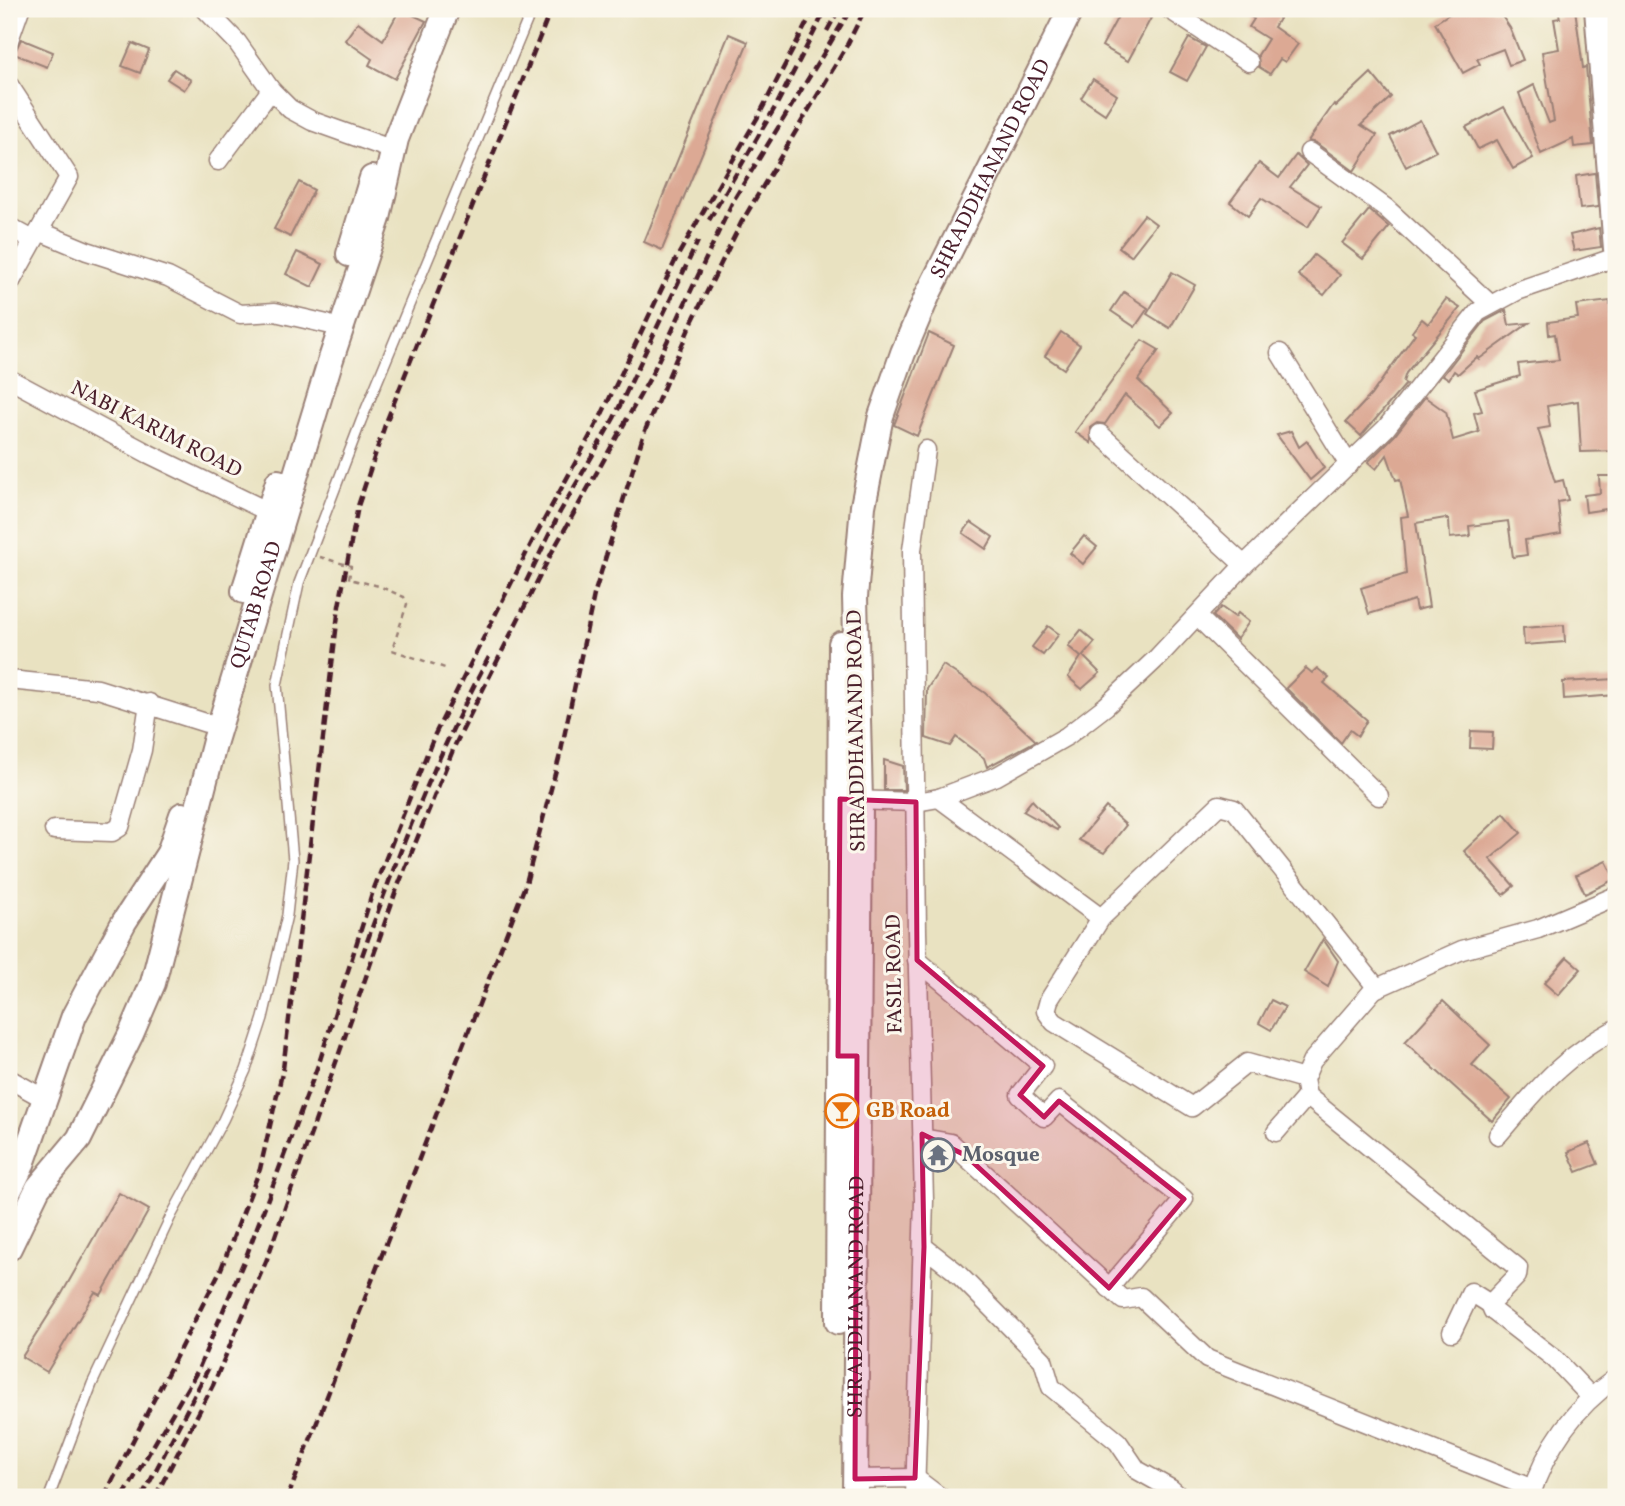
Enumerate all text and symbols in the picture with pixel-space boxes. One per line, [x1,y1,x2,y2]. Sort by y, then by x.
street label: SHRADDHANAND ROAD [923,54,1058,284]
street label: NABI KARIM ROAD [65,374,247,486]
street label: QUTAB ROAD [223,538,289,673]
street label: SHRADDHANAND ROAD [840,610,874,852]
street label: FASIL ROAD [879,914,911,1034]
bar icon: GB Road [823,1092,861,1130]
place label: GB Road [866,1097,950,1126]
temple icon: Mosque [919,1136,957,1174]
place label: Mosque [962,1141,1040,1170]
street label: SHRADDHANAND ROAD [841,1176,872,1418]

